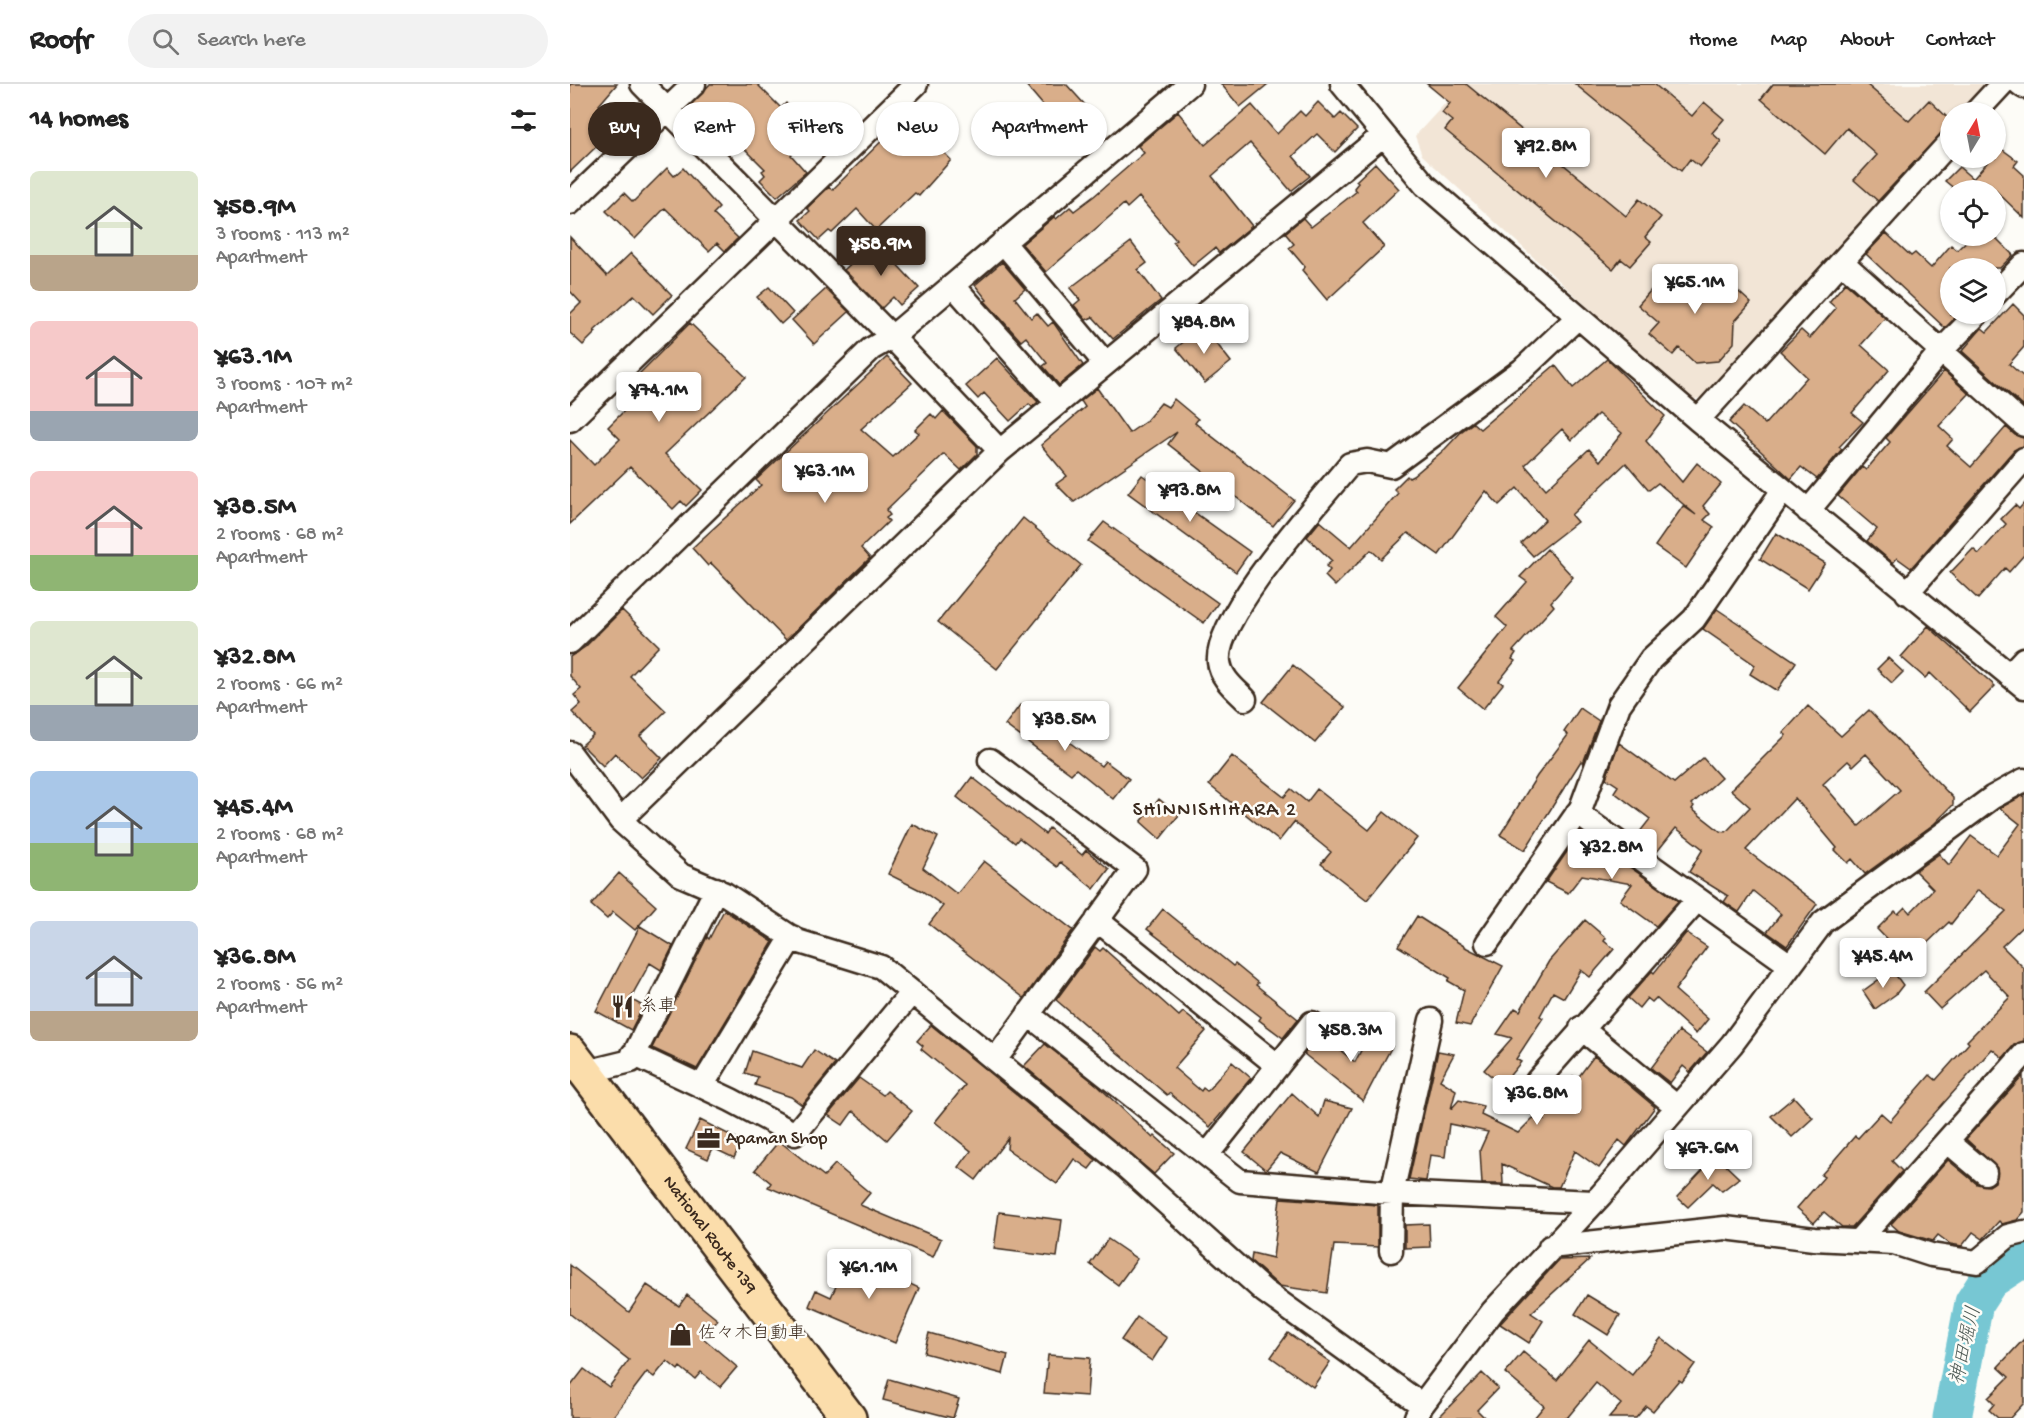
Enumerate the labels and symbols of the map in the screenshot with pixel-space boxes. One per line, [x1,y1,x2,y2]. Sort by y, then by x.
north arrow [1940,102,2006,168]
pin: ¥92.8M [1497,128,1595,179]
pin: ¥58.9M [832,226,930,277]
pin: ¥65.1M [1646,264,1744,315]
pin: ¥84.8M [1155,304,1253,355]
pin: ¥74.1M [610,372,708,423]
pin: ¥63.1M [776,453,874,504]
pin: ¥93.8M [1141,472,1239,523]
pin: ¥38.5M [1016,701,1114,752]
district label: SHINNISHIHARA 2 [1133,800,1297,823]
pin: ¥32.8M [1563,829,1661,880]
pin: ¥45.4M [1834,938,1932,989]
restaurant icon: 糸車 [609,994,635,1020]
place label: 糸車 [640,996,676,1018]
pin: ¥58.3M [1302,1012,1400,1063]
pin: ¥36.8M [1488,1075,1586,1126]
office icon: Apaman Shop [695,1126,721,1152]
place label: Apaman Shop [726,1129,827,1150]
pin: ¥67.6M [1659,1130,1757,1181]
street label: National Route 139 [658,1172,761,1298]
pin: ¥61.1M [820,1249,918,1300]
water label: 神田堀川 [1945,1304,1987,1388]
shop icon: 佐々木自動車 [667,1321,693,1347]
place label: 佐々木自動車 [698,1323,806,1345]

